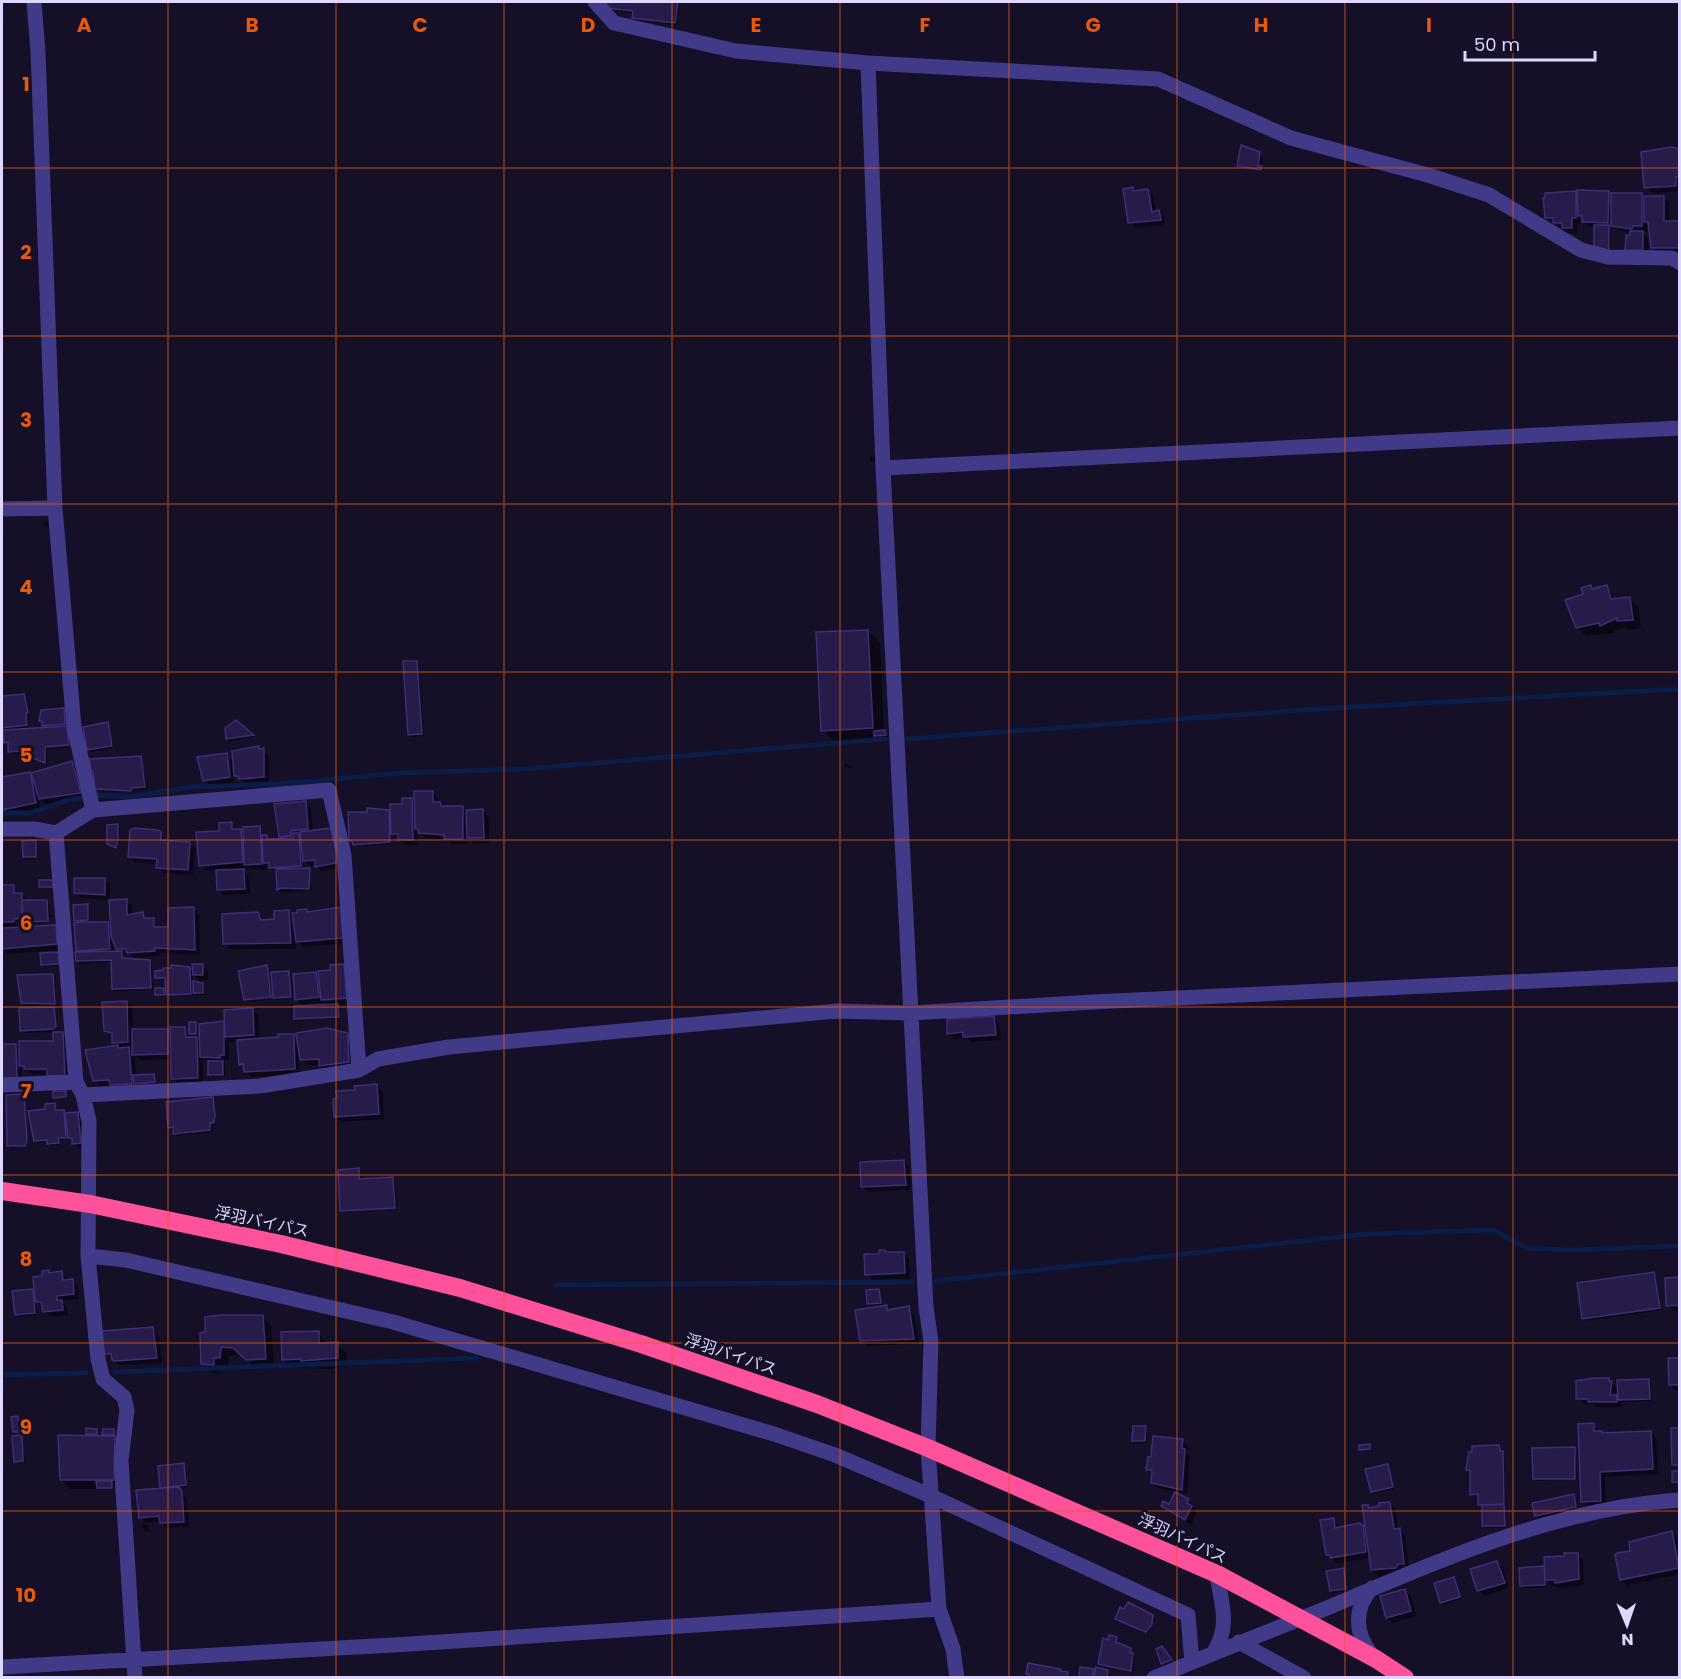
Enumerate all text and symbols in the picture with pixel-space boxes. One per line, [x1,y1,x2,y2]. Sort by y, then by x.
text: A [77,11,92,39]
text: B [245,11,259,39]
text: C [412,11,428,39]
text: D [581,11,595,39]
text: E [751,11,761,39]
text: F [920,11,931,39]
text: G [1085,11,1101,39]
text: H [1254,11,1268,39]
text: I [1426,11,1432,39]
scale bar [1465,24,1596,62]
text: 50 m [1474,32,1520,57]
text: 1 [22,70,30,98]
text: 2 [20,238,32,266]
text: 3 [20,406,32,434]
text: 4 [19,573,33,601]
text: 5 [20,741,33,769]
text: 6 [20,909,32,937]
text: 7 [21,1077,32,1105]
street label: 浮羽バイパス [213,1200,311,1243]
text: 8 [20,1245,32,1273]
street label: 浮羽バイパス [682,1328,780,1381]
text: 9 [20,1413,32,1441]
street label: 浮羽バイパス [1135,1508,1231,1569]
text: 10 [16,1581,36,1609]
north arrow [1597,1595,1657,1655]
text: N [1621,1628,1634,1651]

